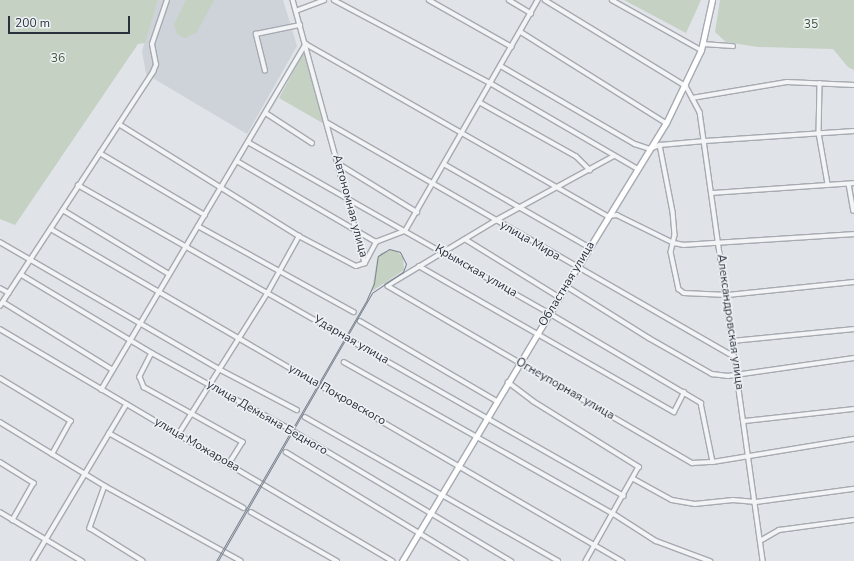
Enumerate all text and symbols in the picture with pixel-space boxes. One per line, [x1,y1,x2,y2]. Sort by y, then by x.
scale bar [10,8,132,34]
text: 200 m [15,15,50,31]
park label: 35 [804,18,818,32]
park label: 36 [51,52,65,66]
street label: Автономная улица [329,153,371,259]
street label: улица Мира [497,218,563,264]
street label: Областная улица [536,239,598,329]
street label: Крымская улица [432,242,520,300]
street label: Александровская улица [713,253,747,391]
street label: Ударная улица [311,313,391,367]
street label: Огнеупорная улица [513,355,617,423]
street label: улица Покровского [286,361,388,429]
street label: улица Демьяна Бедного [204,377,330,459]
street label: улица Можарова [152,415,242,475]

